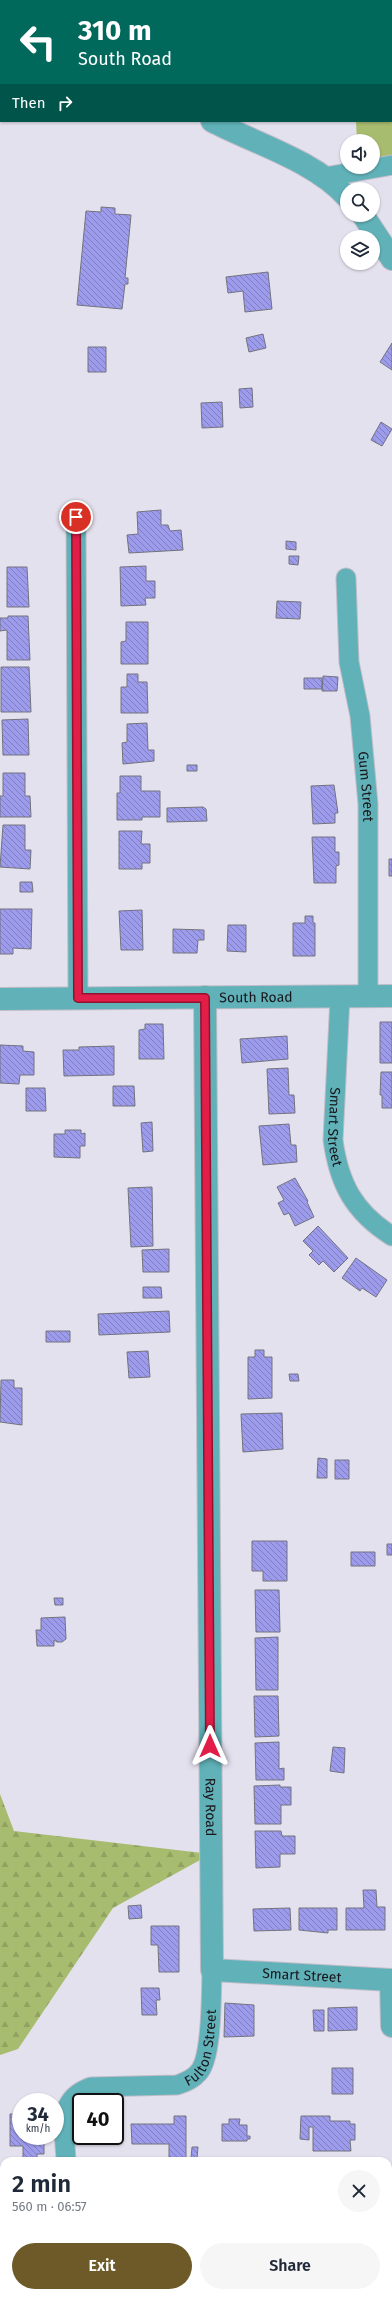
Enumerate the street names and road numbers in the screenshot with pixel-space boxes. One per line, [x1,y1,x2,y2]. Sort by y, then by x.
street label: Gum Street [354,751,376,823]
street label: South Road [219,989,293,1006]
street label: Smart Street [324,1087,346,1169]
street label: Ray Road [202,1778,219,1836]
street label: Smart Street [262,1965,343,1986]
street label: Fulton Street [182,2008,220,2090]

